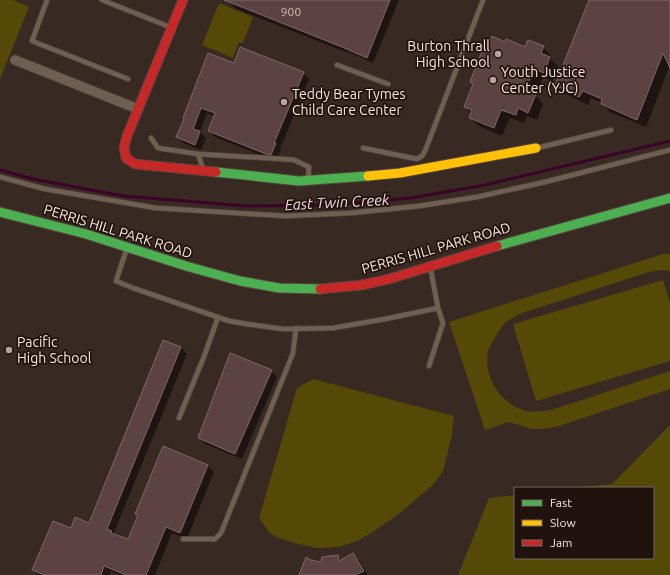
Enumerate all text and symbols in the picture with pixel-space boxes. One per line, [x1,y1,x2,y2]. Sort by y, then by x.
house number: 900 [281,5,301,18]
place label: Burton Thrall High School [407,38,490,70]
marker: Burton Thrall High School [493,49,503,59]
place label: Youth Justice Center (YJC) [501,64,585,96]
marker: Youth Justice Center (YJC) [488,75,498,85]
place label: Teddy Bear Tymes Child Care Center [292,86,406,118]
marker: Teddy Bear Tymes Child Care Center [279,97,289,107]
water label: East Twin Creek [284,191,390,213]
street label: PERRIS HILL PARK ROAD [42,201,194,261]
street label: PERRIS HILL PARK ROAD [360,219,513,277]
place label: Pacific High School [17,334,92,366]
marker: Pacific High School [4,345,14,355]
legend [514,487,654,559]
text: Fast [550,496,572,509]
text: Slow [550,516,576,529]
text: Jam [550,536,572,549]

